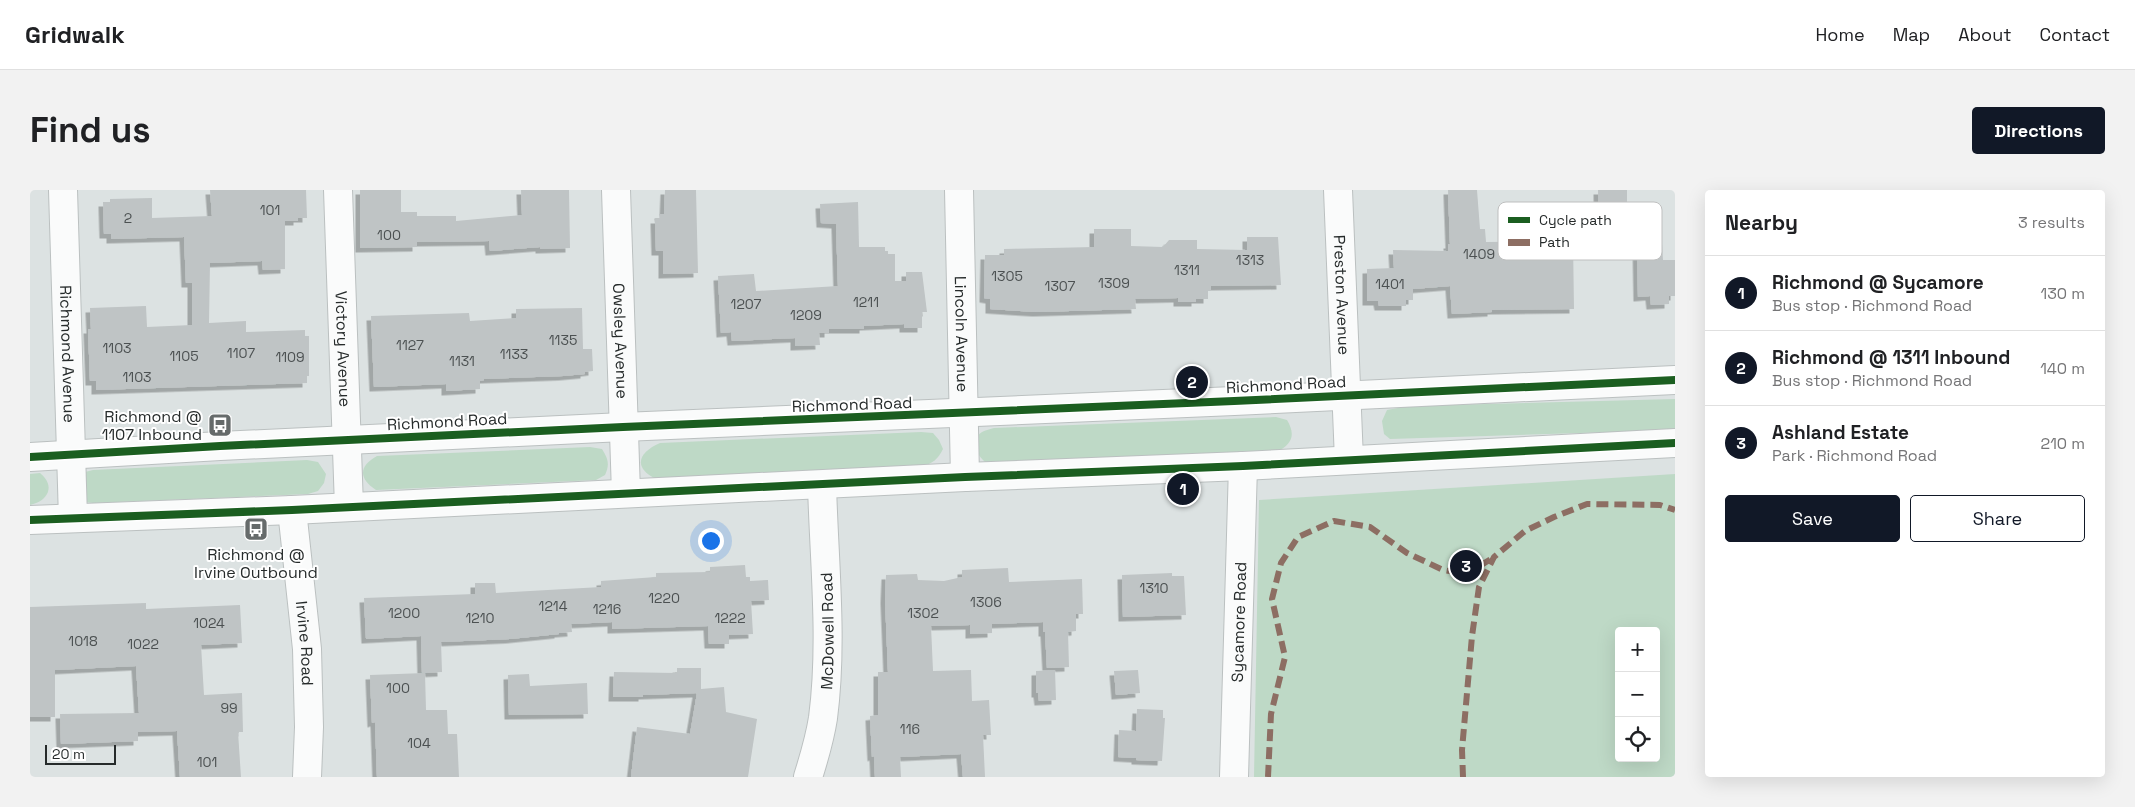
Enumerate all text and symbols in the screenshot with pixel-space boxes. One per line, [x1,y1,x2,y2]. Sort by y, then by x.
text: Gridwalk [25,19,125,50]
text: Home [1816,23,1865,46]
text: Map [1893,23,1930,46]
text: About [1958,23,2012,46]
text: Contact [2040,23,2110,46]
button: Directions [1972,107,2105,154]
text: Find us [30,108,151,152]
house number: 101 [260,201,280,219]
legend [1498,202,1662,260]
house number: 2 [124,209,132,227]
text: Nearby [1725,209,1798,236]
text: Cycle path [1539,211,1612,229]
text: 3 results [2018,212,2085,233]
house number: 100 [377,226,401,244]
text: Path [1539,233,1570,251]
street label: Preston Avenue [1329,234,1355,355]
house number: 1409 [1463,245,1495,263]
house number: 1313 [1236,251,1264,269]
house number: 1311 [1174,261,1200,279]
house number: 1305 [991,267,1023,285]
text: Richmond @ Sycamore [1772,270,1984,295]
house number: 1309 [1098,274,1130,292]
house number: 1401 [1375,275,1405,293]
street label: Lincoln Avenue [950,276,973,392]
house number: 1307 [1045,277,1076,295]
street label: Owsley Avenue [608,283,633,399]
text: 1 [1737,283,1745,304]
text: 130 m [2041,283,2085,304]
street label: Richmond Avenue [55,285,80,423]
street label: Victory Avenue [331,290,356,407]
house number: 1211 [853,293,879,311]
house number: 1207 [731,295,762,313]
text: Bus stop · Richmond Road [1772,295,1972,316]
house number: 1209 [790,306,822,324]
house number: 1135 [549,331,577,349]
house number: 1127 [396,336,424,354]
house number: 1103 [102,339,132,357]
house number: 1107 [227,344,255,362]
house number: 1133 [500,345,528,363]
text: Richmond @ 1311 Inbound [1772,345,2010,370]
house number: 1105 [169,347,199,365]
house number: 1109 [275,348,305,366]
house number: 1131 [449,352,475,370]
text: 2 [1736,358,1746,379]
text: 140 m [2040,358,2085,379]
pin: 2 [1176,363,1208,401]
house number: 1103 [122,368,152,386]
text: Bus stop · Richmond Road [1772,370,1972,391]
street label: Richmond Road [1225,371,1347,398]
street label: Richmond Road [791,392,913,417]
place label: Richmond @ 1107 Inbound [102,406,202,445]
street label: Richmond Road [386,408,508,435]
bus stop icon: Richmond @ 1107 Inbound [207,412,233,438]
text: Ashland Estate [1772,420,1909,445]
text: 3 [1736,433,1746,454]
text: 210 m [2041,433,2085,454]
text: Park · Richmond Road [1772,445,1937,466]
pin: 1 [1167,470,1199,508]
button: Save [1725,495,1900,542]
button: Share [1910,495,2085,542]
bus stop icon: Richmond @ Irvine Outbound [243,516,269,542]
your location [698,528,724,554]
place label: Richmond @ Irvine Outbound [194,544,318,583]
pin: 3 [1450,547,1482,585]
street label: Sycamore Road [1227,561,1251,683]
street label: McDowell Road [816,572,839,690]
house number: 1310 [1140,579,1168,597]
house number: 1220 [648,589,680,607]
house number: 1306 [970,593,1002,611]
house number: 1214 [539,597,568,615]
street label: Irvine Road [291,600,318,686]
house number: 1216 [593,600,621,618]
house number: 1200 [388,604,420,622]
house number: 1302 [907,604,939,622]
house number: 1210 [465,609,495,627]
house number: 1222 [714,609,746,627]
house number: 1024 [193,614,225,632]
map controls [1615,627,1660,762]
button: + [1615,627,1660,672]
house number: 1018 [68,632,98,650]
house number: 1022 [127,635,159,653]
button: − [1615,672,1660,717]
house number: 100 [386,679,410,697]
house number: 99 [220,699,238,717]
button: locate [1615,717,1660,762]
house number: 116 [900,720,920,738]
house number: 104 [407,734,431,752]
scale bar [45,742,116,765]
text: 20 m [52,745,85,763]
house number: 101 [197,753,217,771]

